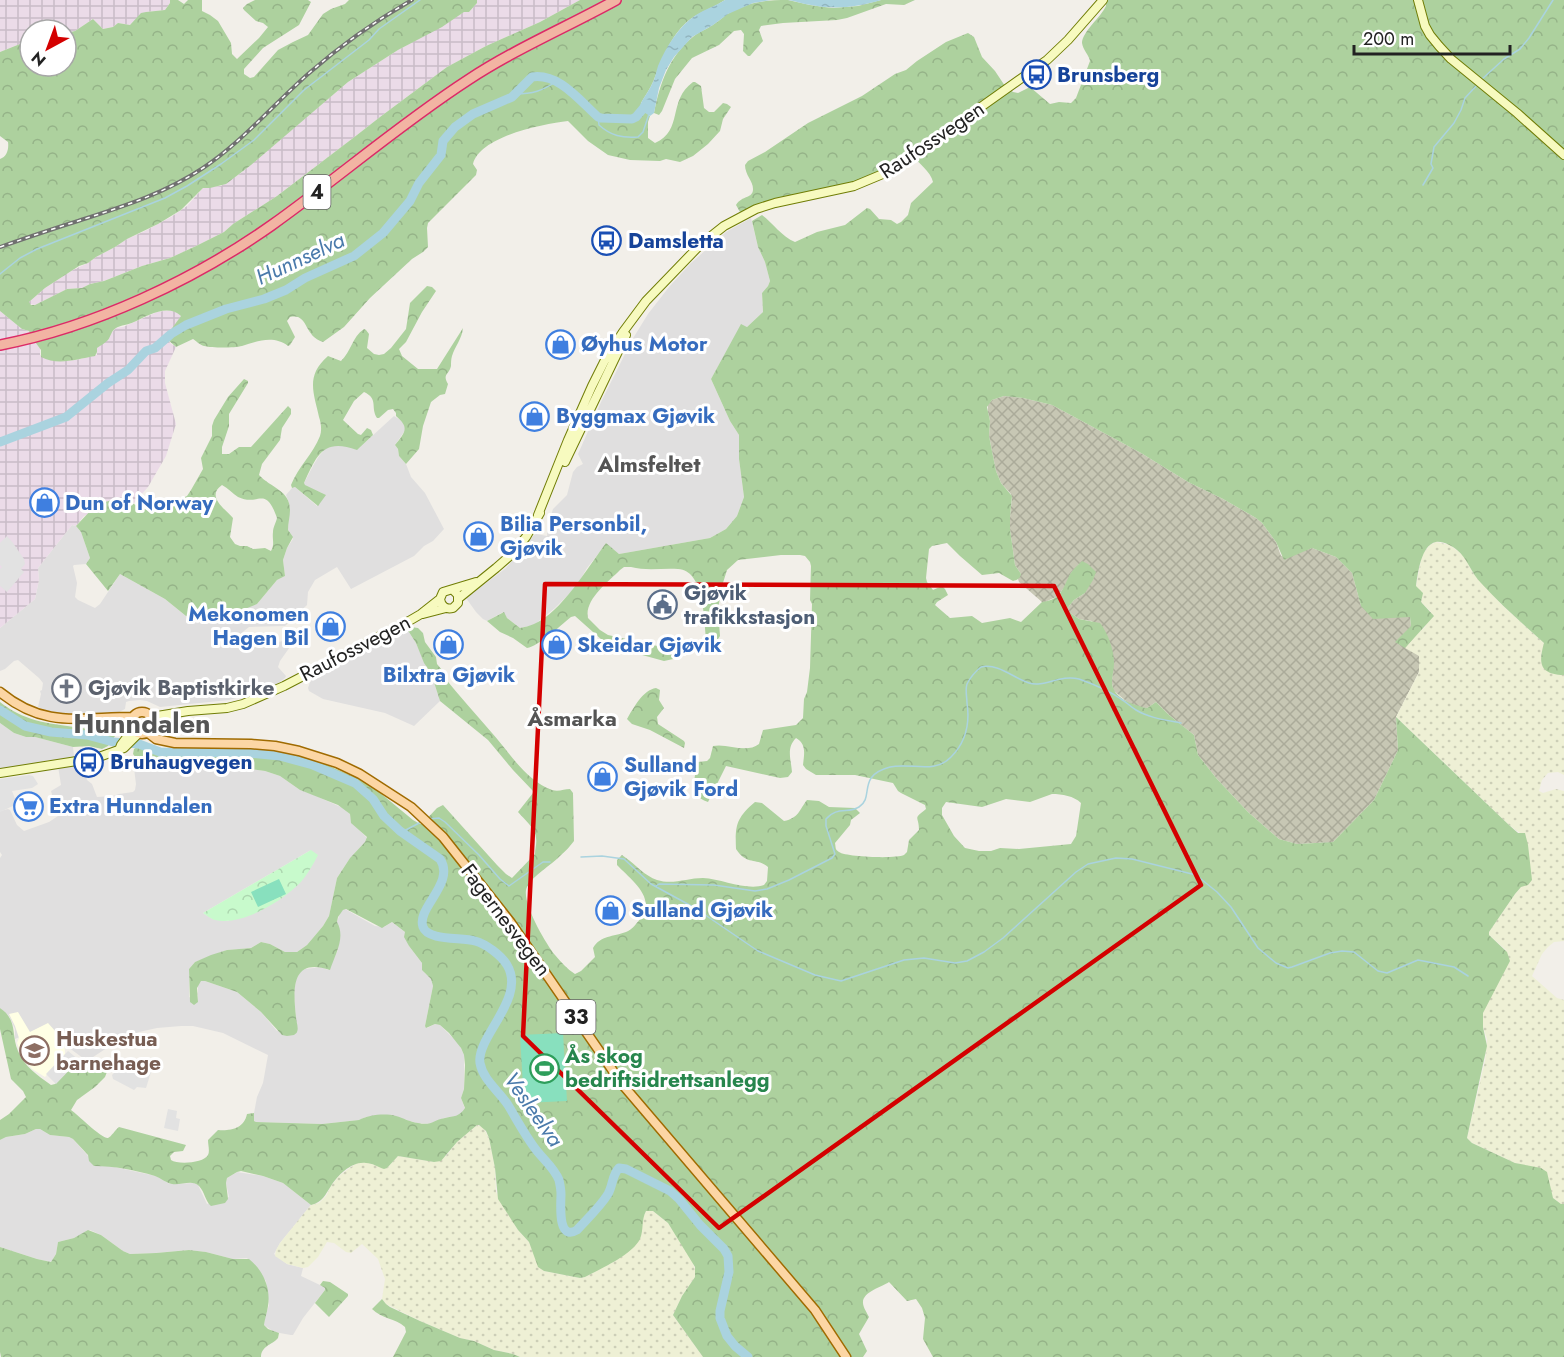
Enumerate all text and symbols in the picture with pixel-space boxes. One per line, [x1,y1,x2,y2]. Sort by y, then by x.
north arrow [18,18,78,78]
scale bar [1354,18,1510,56]
text: 200 m [1363,26,1414,52]
text: N [26,46,51,72]
bus stop icon: Brunsberg [1020,59,1052,91]
place label: Brunsberg [1057,60,1159,90]
street label: Raufossvegen [874,94,990,186]
road number: 4 [304,175,330,209]
water label: Hunnselva [250,223,350,293]
bus stop icon: Damsletta [591,225,623,257]
place label: Damsletta [628,226,724,256]
shop icon: Øyhus Motor [544,328,576,360]
place label: Øyhus Motor [581,329,708,359]
shop icon: Byggmax Gjøvik [519,400,551,432]
place label: Byggmax Gjøvik [556,401,715,431]
district label: Almsfeltet [597,448,700,480]
shop icon: Dun of Norway [28,487,60,519]
place label: Dun of Norway [65,488,214,518]
place label: Bilia Personbil, Gjøvik [500,509,647,563]
shop icon: Bilia Personbil, Gjøvik [463,520,495,552]
place label: Gjøvik trafikkstasjon [684,578,815,632]
public building icon: Gjøvik trafikkstasjon [647,589,679,621]
place label: Mekonomen Hagen Bil [188,599,309,653]
street label: Raufossvegen [294,607,416,689]
shop icon: Mekonomen Hagen Bil [314,610,346,642]
shop icon: Bilxtra Gjøvik [433,628,465,660]
shop icon: Skeidar Gjøvik [540,629,572,661]
place label: Skeidar Gjøvik [577,630,722,660]
place label: Bilxtra Gjøvik [383,660,515,690]
church icon: Gjøvik Baptistkirke [51,672,83,704]
place label: Gjøvik Baptistkirke [88,673,275,703]
district label: Åsmarka [526,702,617,734]
district label: Hunndalen [73,704,211,743]
bus stop icon: Bruhaugvegen [73,746,105,778]
place label: Bruhaugvegen [110,747,253,777]
place label: Sulland Gjøvik Ford [624,750,738,804]
shop icon: Sulland Gjøvik Ford [587,761,619,793]
supermarket icon: Extra Hunndalen [12,790,44,822]
place label: Extra Hunndalen [49,791,213,821]
street label: Fagernesvegen [454,858,558,982]
shop icon: Sulland Gjøvik [594,894,626,926]
place label: Sulland Gjøvik [631,895,773,925]
road number: 33 [556,1000,596,1034]
place label: Huskestua barnehage [56,1024,161,1078]
school or university icon: Huskestua barnehage [19,1035,51,1067]
place label: Ås skog bedriftsidrettsanlegg [564,1041,770,1095]
sports icon: Ås skog bedriftsidrettsanlegg [528,1052,560,1084]
water label: Vesleelva [496,1065,572,1153]

